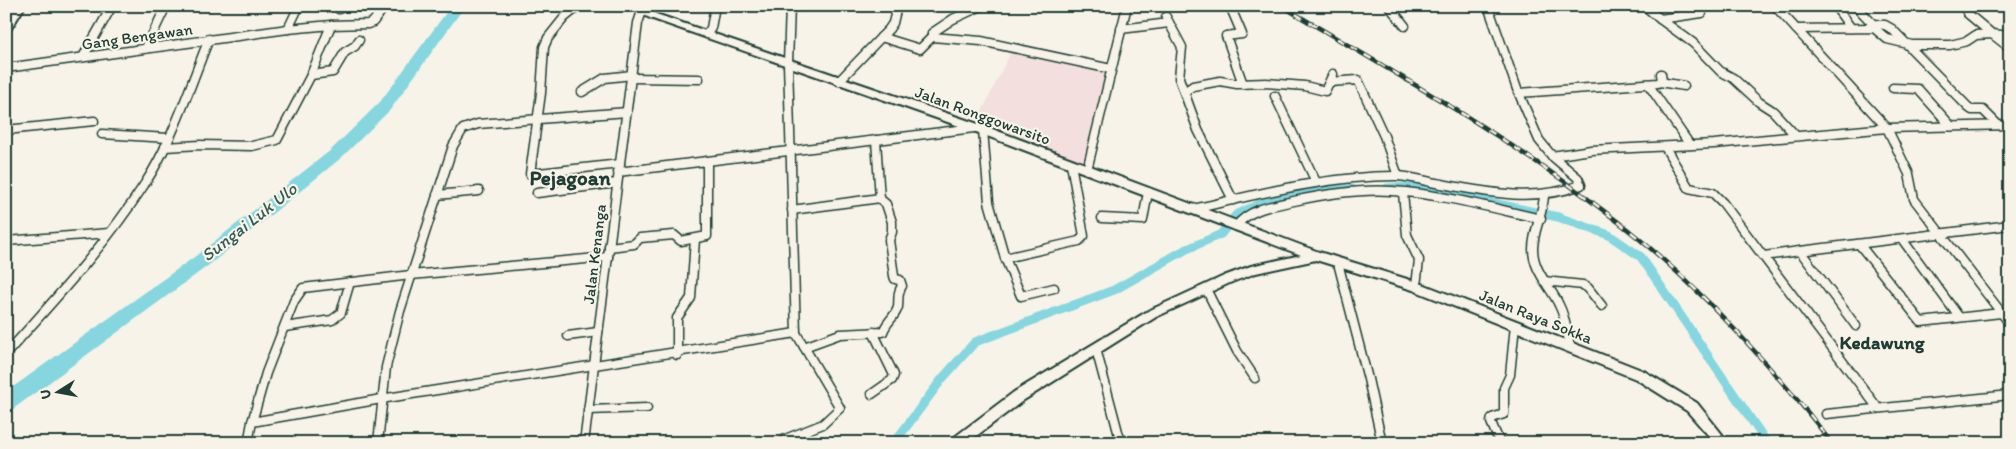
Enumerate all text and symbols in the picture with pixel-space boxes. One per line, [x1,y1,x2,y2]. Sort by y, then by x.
street label: Gang Bengawan [80,19,194,54]
street label: Jalan Ronggowarsito [913,82,1053,149]
district label: Pejagoan [529,165,611,191]
water label: Sungai Luk Ulo [197,177,302,266]
street label: Jalan Kenanga [579,203,610,305]
street label: Jalan Raya Sokka [1477,285,1596,348]
district label: Kedawung [1840,331,1926,354]
north arrow [32,366,82,416]
text: U [36,388,55,401]

